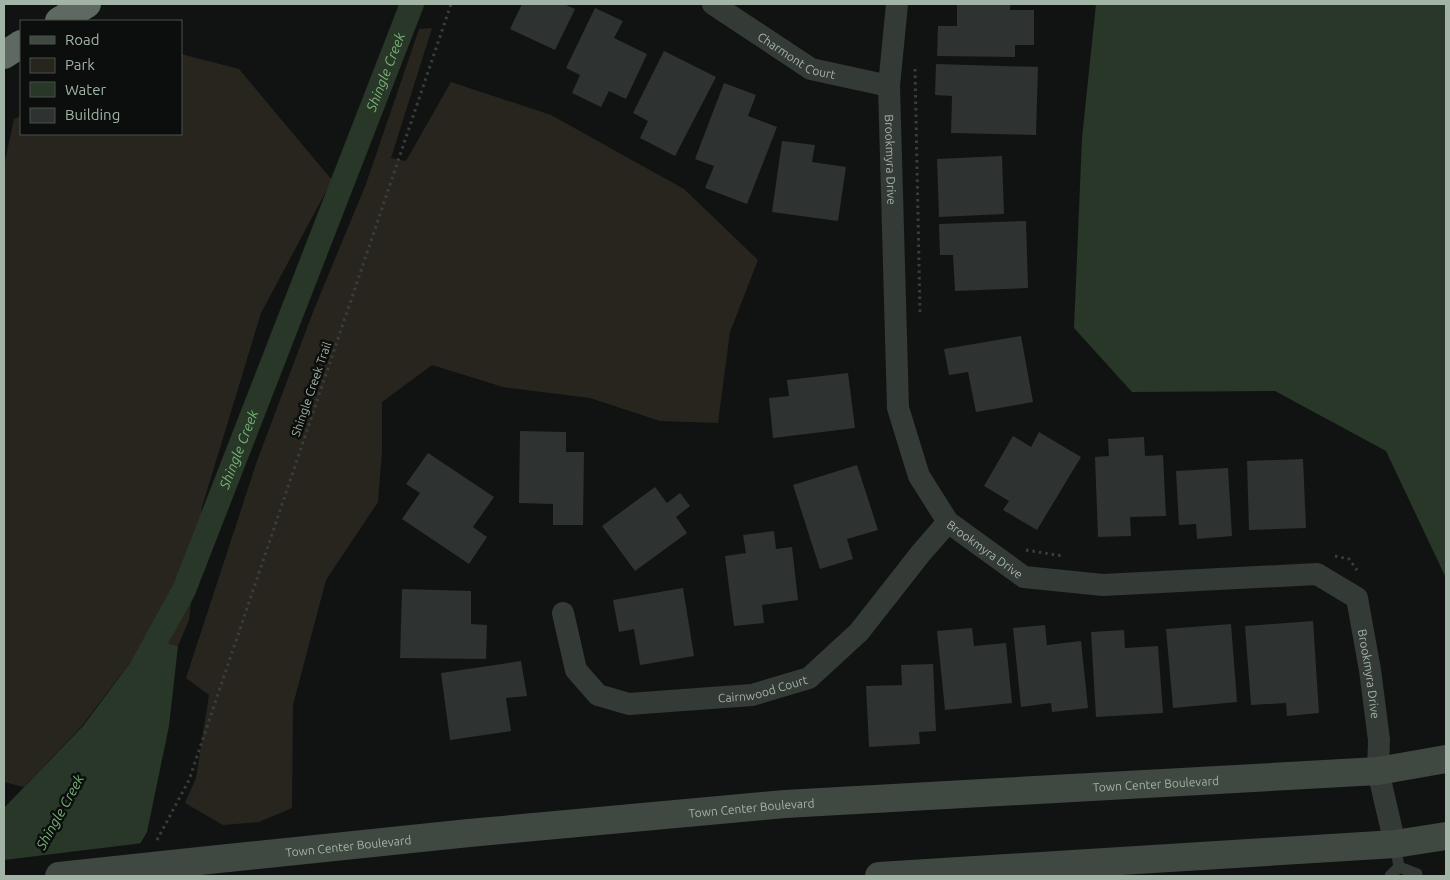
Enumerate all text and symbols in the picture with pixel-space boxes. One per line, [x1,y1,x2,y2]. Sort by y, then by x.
legend [20,20,182,135]
water label: Shingle Creek [363,29,408,115]
street label: Charmont Court [756,29,837,81]
text: Road [65,31,100,48]
text: Park [65,56,95,73]
text: Water [65,81,106,98]
text: Building [65,106,120,123]
street label: Brookmyra Drive [883,114,899,205]
street label: Shingle Creek Trail [289,340,333,438]
water label: Shingle Creek [216,407,262,492]
street label: Brookmyra Drive [945,517,1026,581]
street label: Brookmyra Drive [1356,628,1383,719]
street label: Cairnwood Court [717,672,809,704]
water label: Shingle Creek [32,771,88,853]
street label: Town Center Boulevard [1092,773,1219,793]
street label: Town Center Boulevard [688,796,815,819]
street label: Town Center Boulevard [285,833,412,859]

